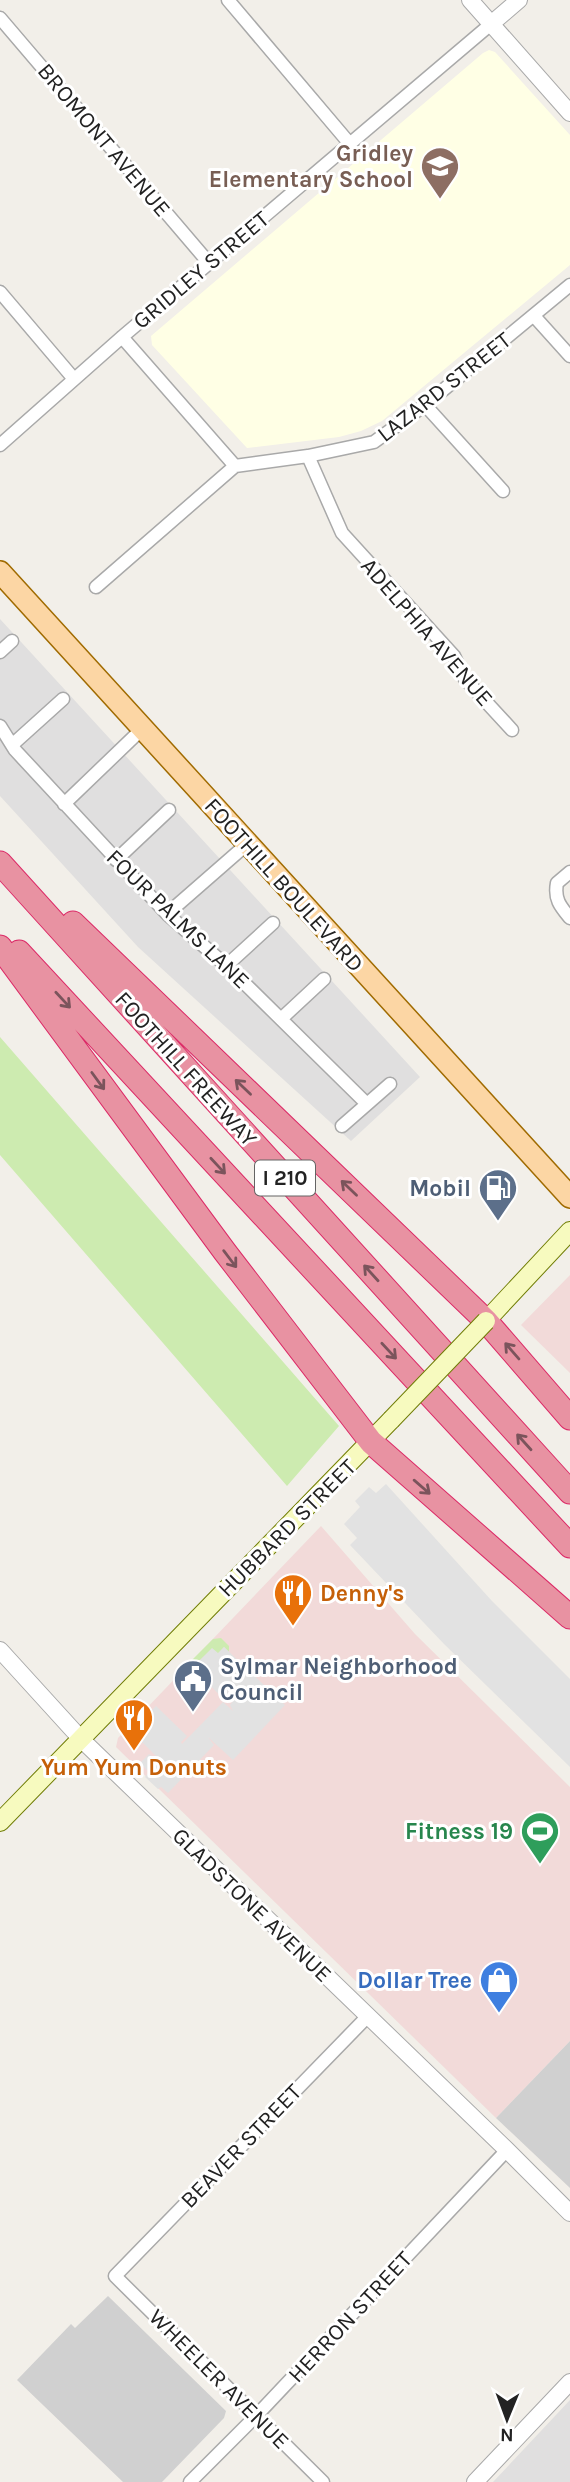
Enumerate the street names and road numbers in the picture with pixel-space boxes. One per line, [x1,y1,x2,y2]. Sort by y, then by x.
street label: BROMONT AVENUE [32,58,176,222]
street label: GRIDLEY STREET [128,205,275,335]
street label: LAZARD STREET [372,326,517,448]
street label: ADELPHIA AVENUE [355,552,499,712]
street label: FOOTHILL BOULEVARD [199,793,369,977]
street label: FOUR PALMS LANE [101,844,255,994]
street label: FOOTHILL FREEWAY [109,986,263,1152]
road number: I 210 [255,1160,315,1196]
street label: HUBBARD STREET [212,1453,362,1603]
street label: GLADSTONE AVENUE [167,1822,337,1988]
street label: BEAVER STREET [175,2078,307,2214]
street label: HERRON STREET [282,2245,418,2388]
street label: WHEELER AVENUE [143,2303,295,2455]

